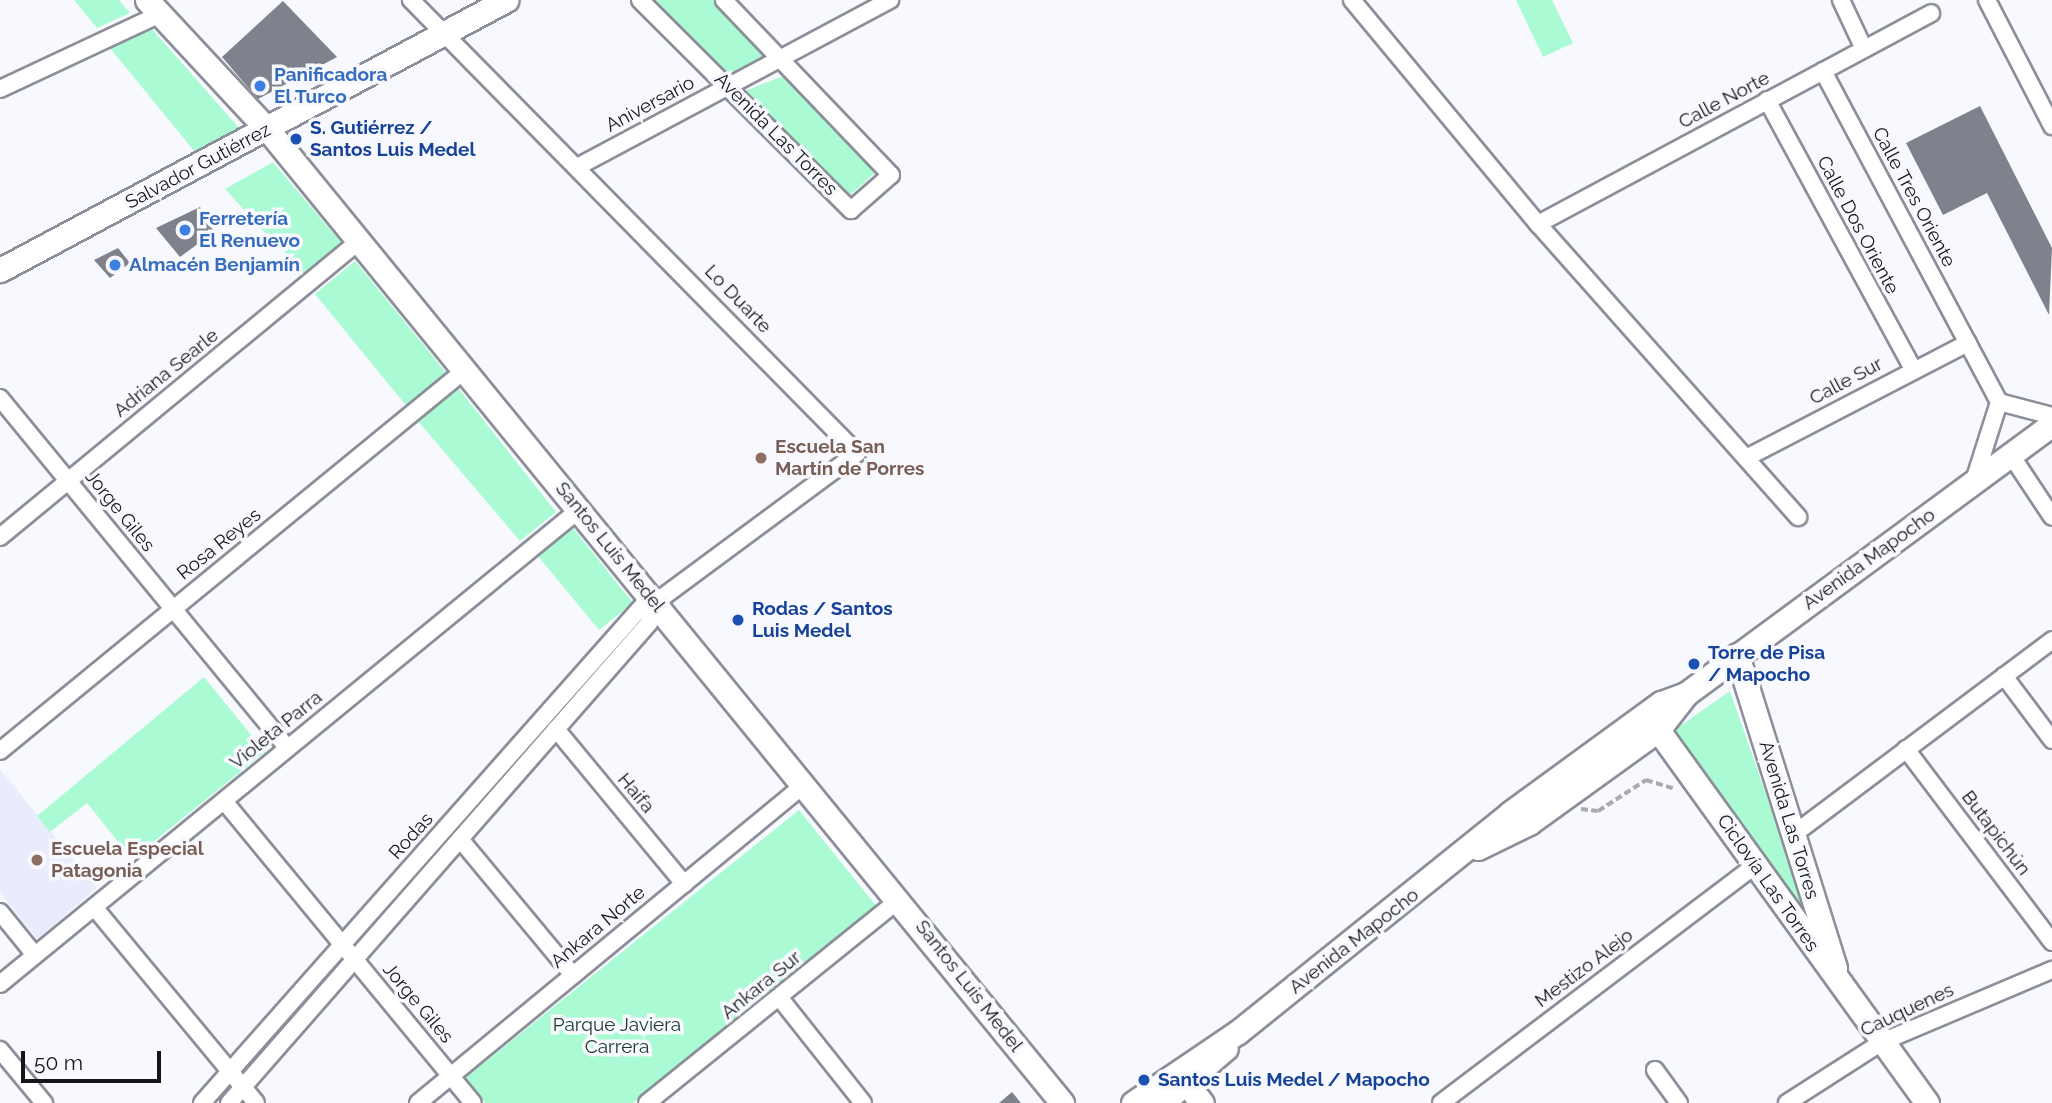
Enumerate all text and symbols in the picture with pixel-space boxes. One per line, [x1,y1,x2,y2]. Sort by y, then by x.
place label: Panificadora El Turco [274,64,387,108]
street label: Calle Norte [1675,67,1773,133]
street label: Avenida Las Torres [710,68,842,200]
street label: Aniversario [602,71,698,137]
marker: Panificadora El Turco [252,78,268,94]
place label: S. Gutiérrez / Santos Luis Medel [310,117,475,161]
street label: Salvador Gutiérrez [121,118,275,214]
street label: Calle Tres Oriente [1867,123,1961,271]
marker: S. Gutiérrez / Santos Luis Medel [288,131,304,147]
street label: Calle Dos Oriente [1812,152,1904,298]
place label: Ferretería El Renuevo [199,208,301,252]
marker: Ferretería El Renuevo [177,222,193,238]
place label: Almacén Benjamín [129,254,300,276]
marker: Almacén Benjamín [107,257,123,273]
street label: Lo Duarte [700,260,776,338]
street label: Adriana Searle [109,324,223,422]
street label: Calle Sur [1806,352,1886,410]
place label: Escuela San Martín de Porres [775,436,924,480]
marker: Escuela San Martín de Porres [753,450,769,466]
street label: Jorge Giles [80,466,160,556]
street label: Santos Luis Medel [551,477,669,617]
street label: Rosa Reyes [173,503,265,585]
street label: Avenida Mapocho [1798,503,1940,615]
place label: Rodas / Santos Luis Medel [752,598,893,642]
marker: Rodas / Santos Luis Medel [730,612,746,628]
place label: Torre de Pisa / Mapocho [1708,642,1825,686]
marker: Torre de Pisa / Mapocho [1686,656,1702,672]
street label: Violeta Parra [225,686,327,774]
street label: Avenida Las Torres [1754,738,1824,902]
street label: Haifa [613,768,659,818]
street label: Butapichún [1957,786,2035,880]
street label: Rodas [384,808,438,864]
street label: Ciclovía Las Torres [1712,810,1824,956]
place label: Escuela Especial Patagonia [51,838,204,882]
marker: Escuela Especial Patagonia [29,852,45,868]
street label: Ankara Norte [546,881,650,973]
street label: Avenida Mapocho [1285,883,1423,999]
street label: Santos Luis Medel [911,916,1027,1056]
street label: Mestizo Alejo [1530,924,1638,1012]
street label: Ankara Sur [717,946,805,1024]
street label: Jorge Giles [378,958,458,1048]
street label: Cauquenes [1857,978,1957,1042]
park label: Parque Javiera Carrera [553,1014,681,1058]
scale bar [24,1036,164,1080]
text: 50 m [34,1050,83,1075]
place label: Santos Luis Medel / Mapocho [1158,1069,1430,1091]
marker: Santos Luis Medel / Mapocho [1136,1072,1152,1088]

